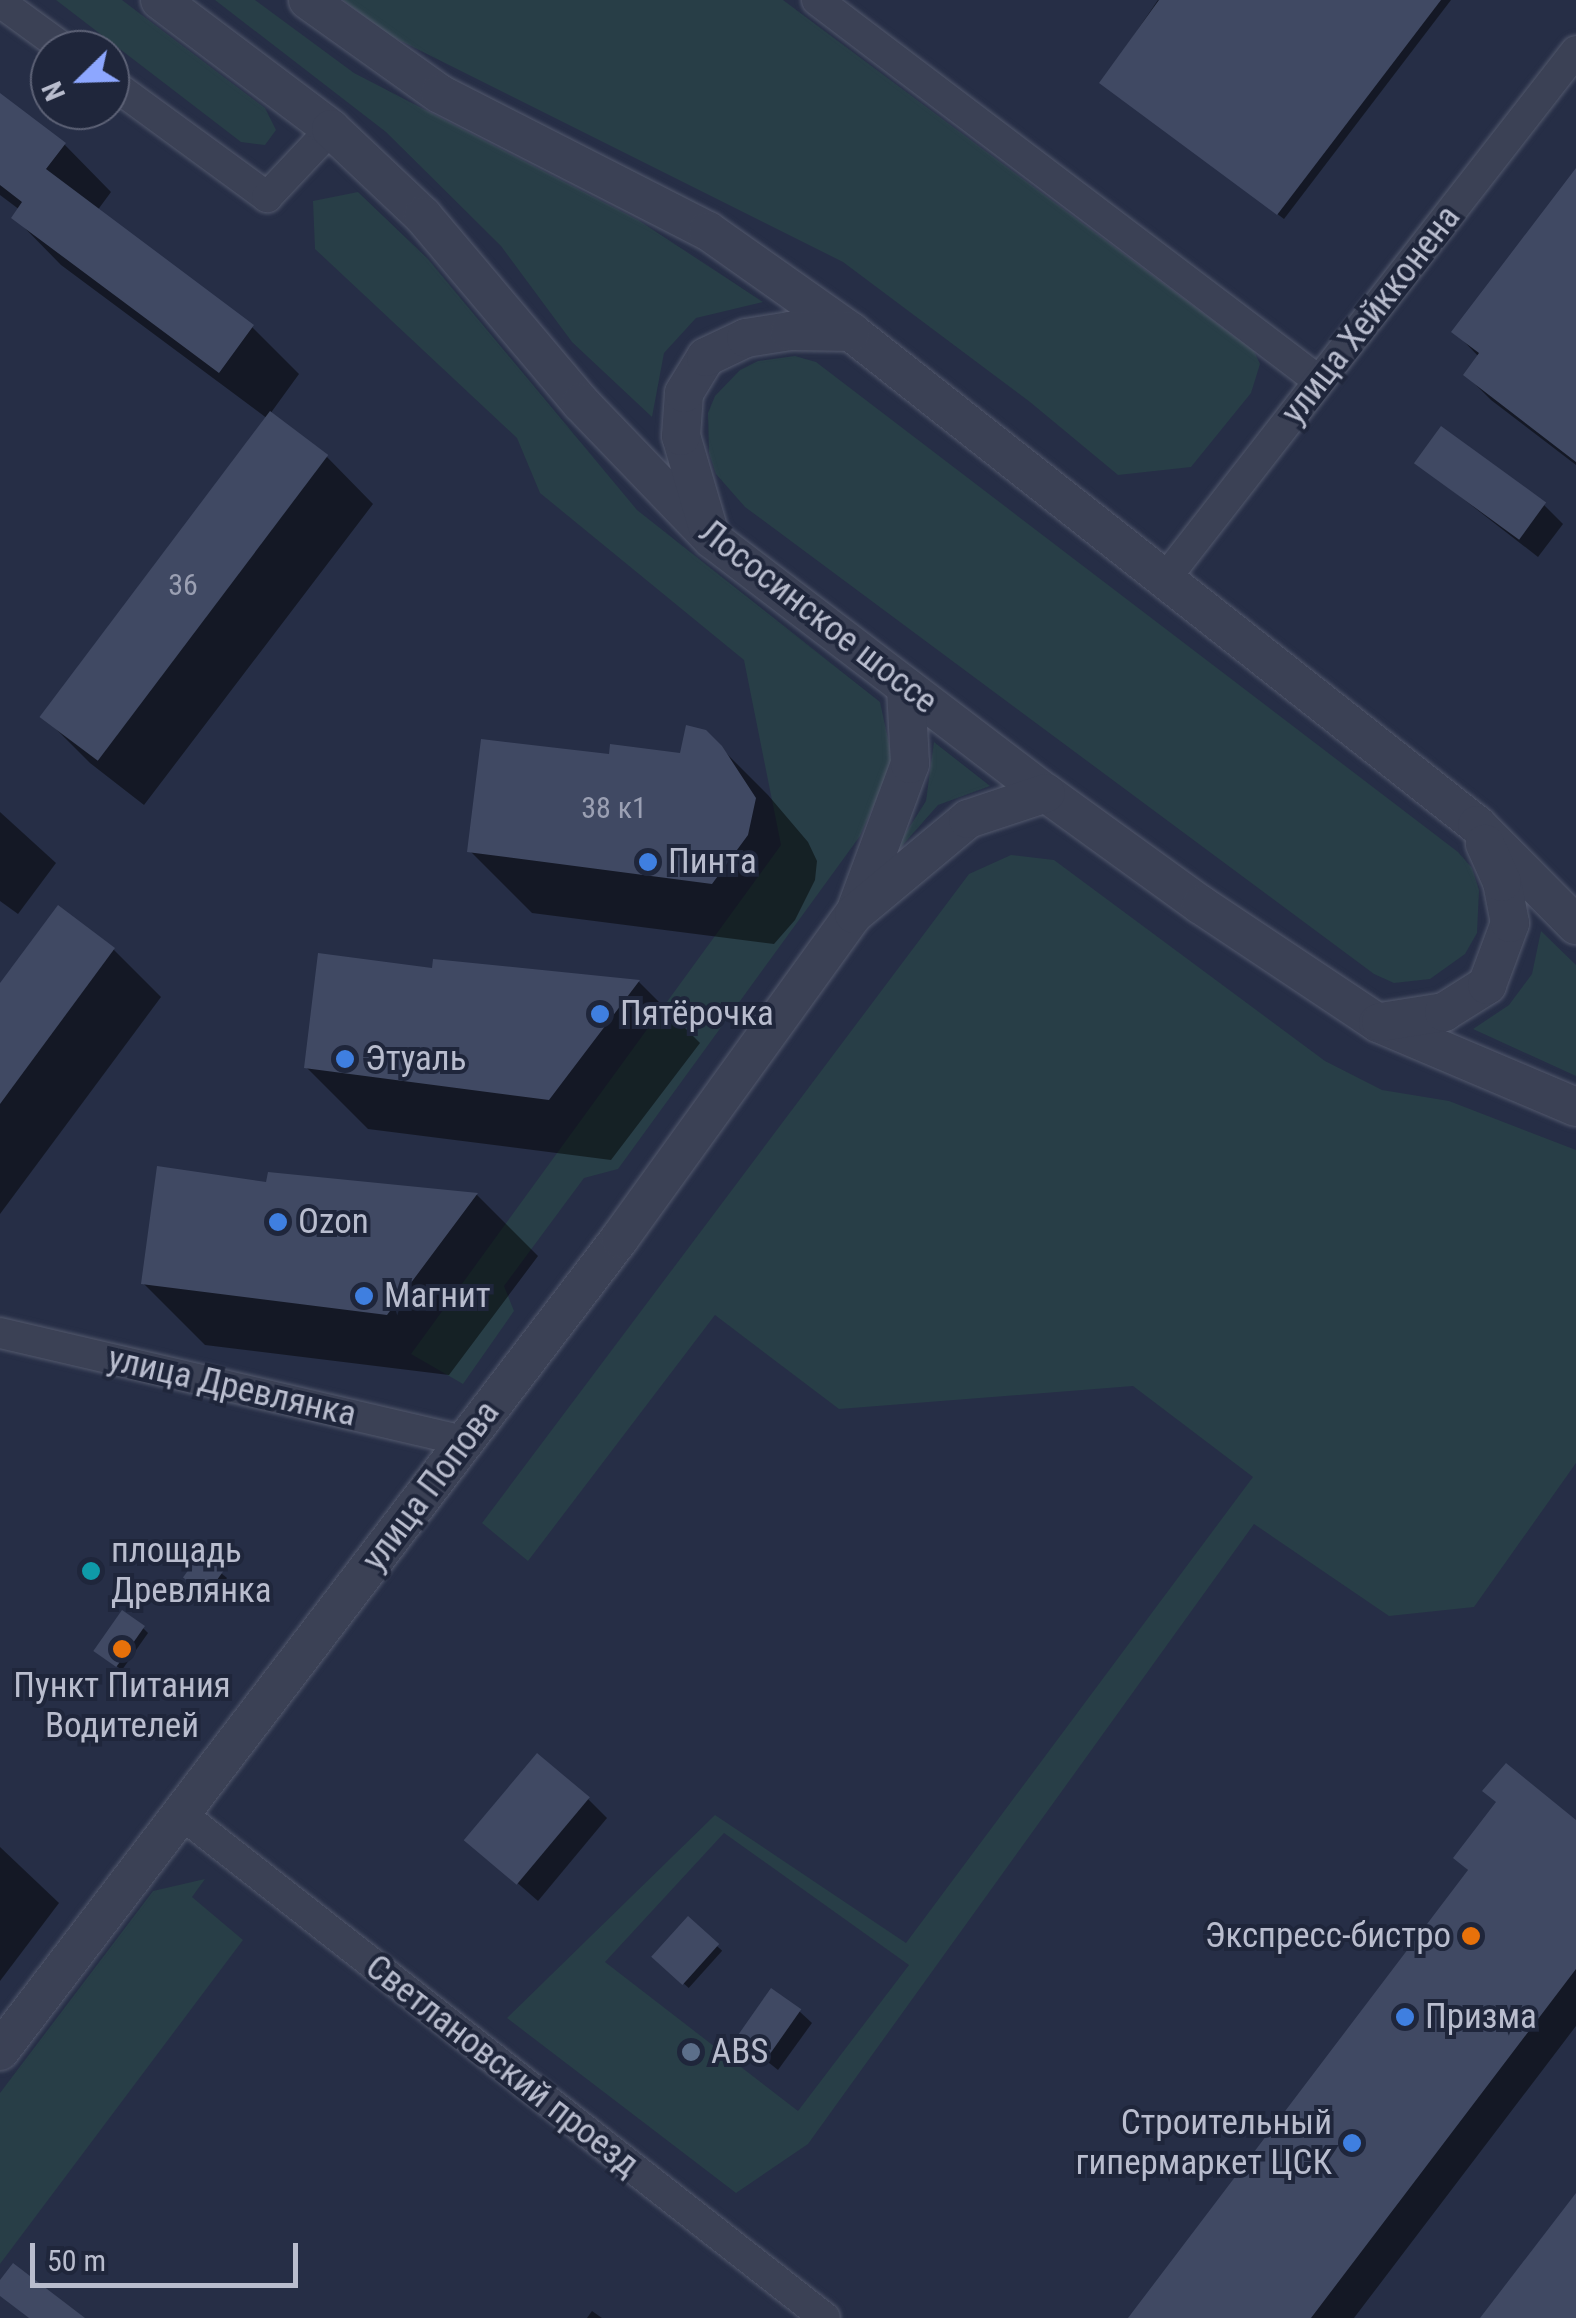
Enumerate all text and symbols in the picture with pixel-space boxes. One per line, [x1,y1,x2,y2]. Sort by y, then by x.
north arrow [30,30,130,130]
text: N [35,77,72,105]
street label: улица Хейкконена [1273,197,1469,433]
street label: Лососинское шоссе [691,511,945,723]
house number: 36 [168,567,198,603]
house number: 38 к1 [581,790,647,826]
place label: Пинта [668,841,757,883]
marker: Пинта [637,851,659,873]
place label: Пятёрочка [620,993,774,1035]
marker: Пятёрочка [589,1003,611,1025]
place label: Этуаль [365,1038,466,1080]
marker: Этуаль [334,1048,356,1070]
place label: Ozon [298,1201,369,1243]
marker: Ozon [267,1211,289,1233]
place label: Магнит [384,1275,491,1317]
marker: Магнит [353,1285,375,1307]
street label: улица Древлянка [104,1338,360,1436]
street label: улица Попова [354,1393,508,1579]
place label: площадь Древлянка [111,1530,272,1612]
marker: площадь Древлянка [80,1560,102,1582]
marker: Пункт Питания Водителей [111,1638,133,1660]
place label: Пункт Питания Водителей [13,1665,231,1747]
place label: Экспресс-бистро [1205,1915,1451,1957]
marker: Экспресс-бистро [1460,1925,1482,1947]
street label: Светлановский проезд [357,1946,647,2186]
place label: Призма [1425,1996,1537,2038]
marker: Призма [1394,2006,1416,2028]
place label: ABS [711,2031,768,2073]
marker: ABS [680,2041,702,2063]
place label: Строительный гипермаркет ЦСК [1076,2102,1332,2184]
marker: Строительный гипермаркет ЦСК [1341,2132,1363,2154]
scale bar [35,2223,302,2285]
text: 50 m [47,2243,106,2278]

